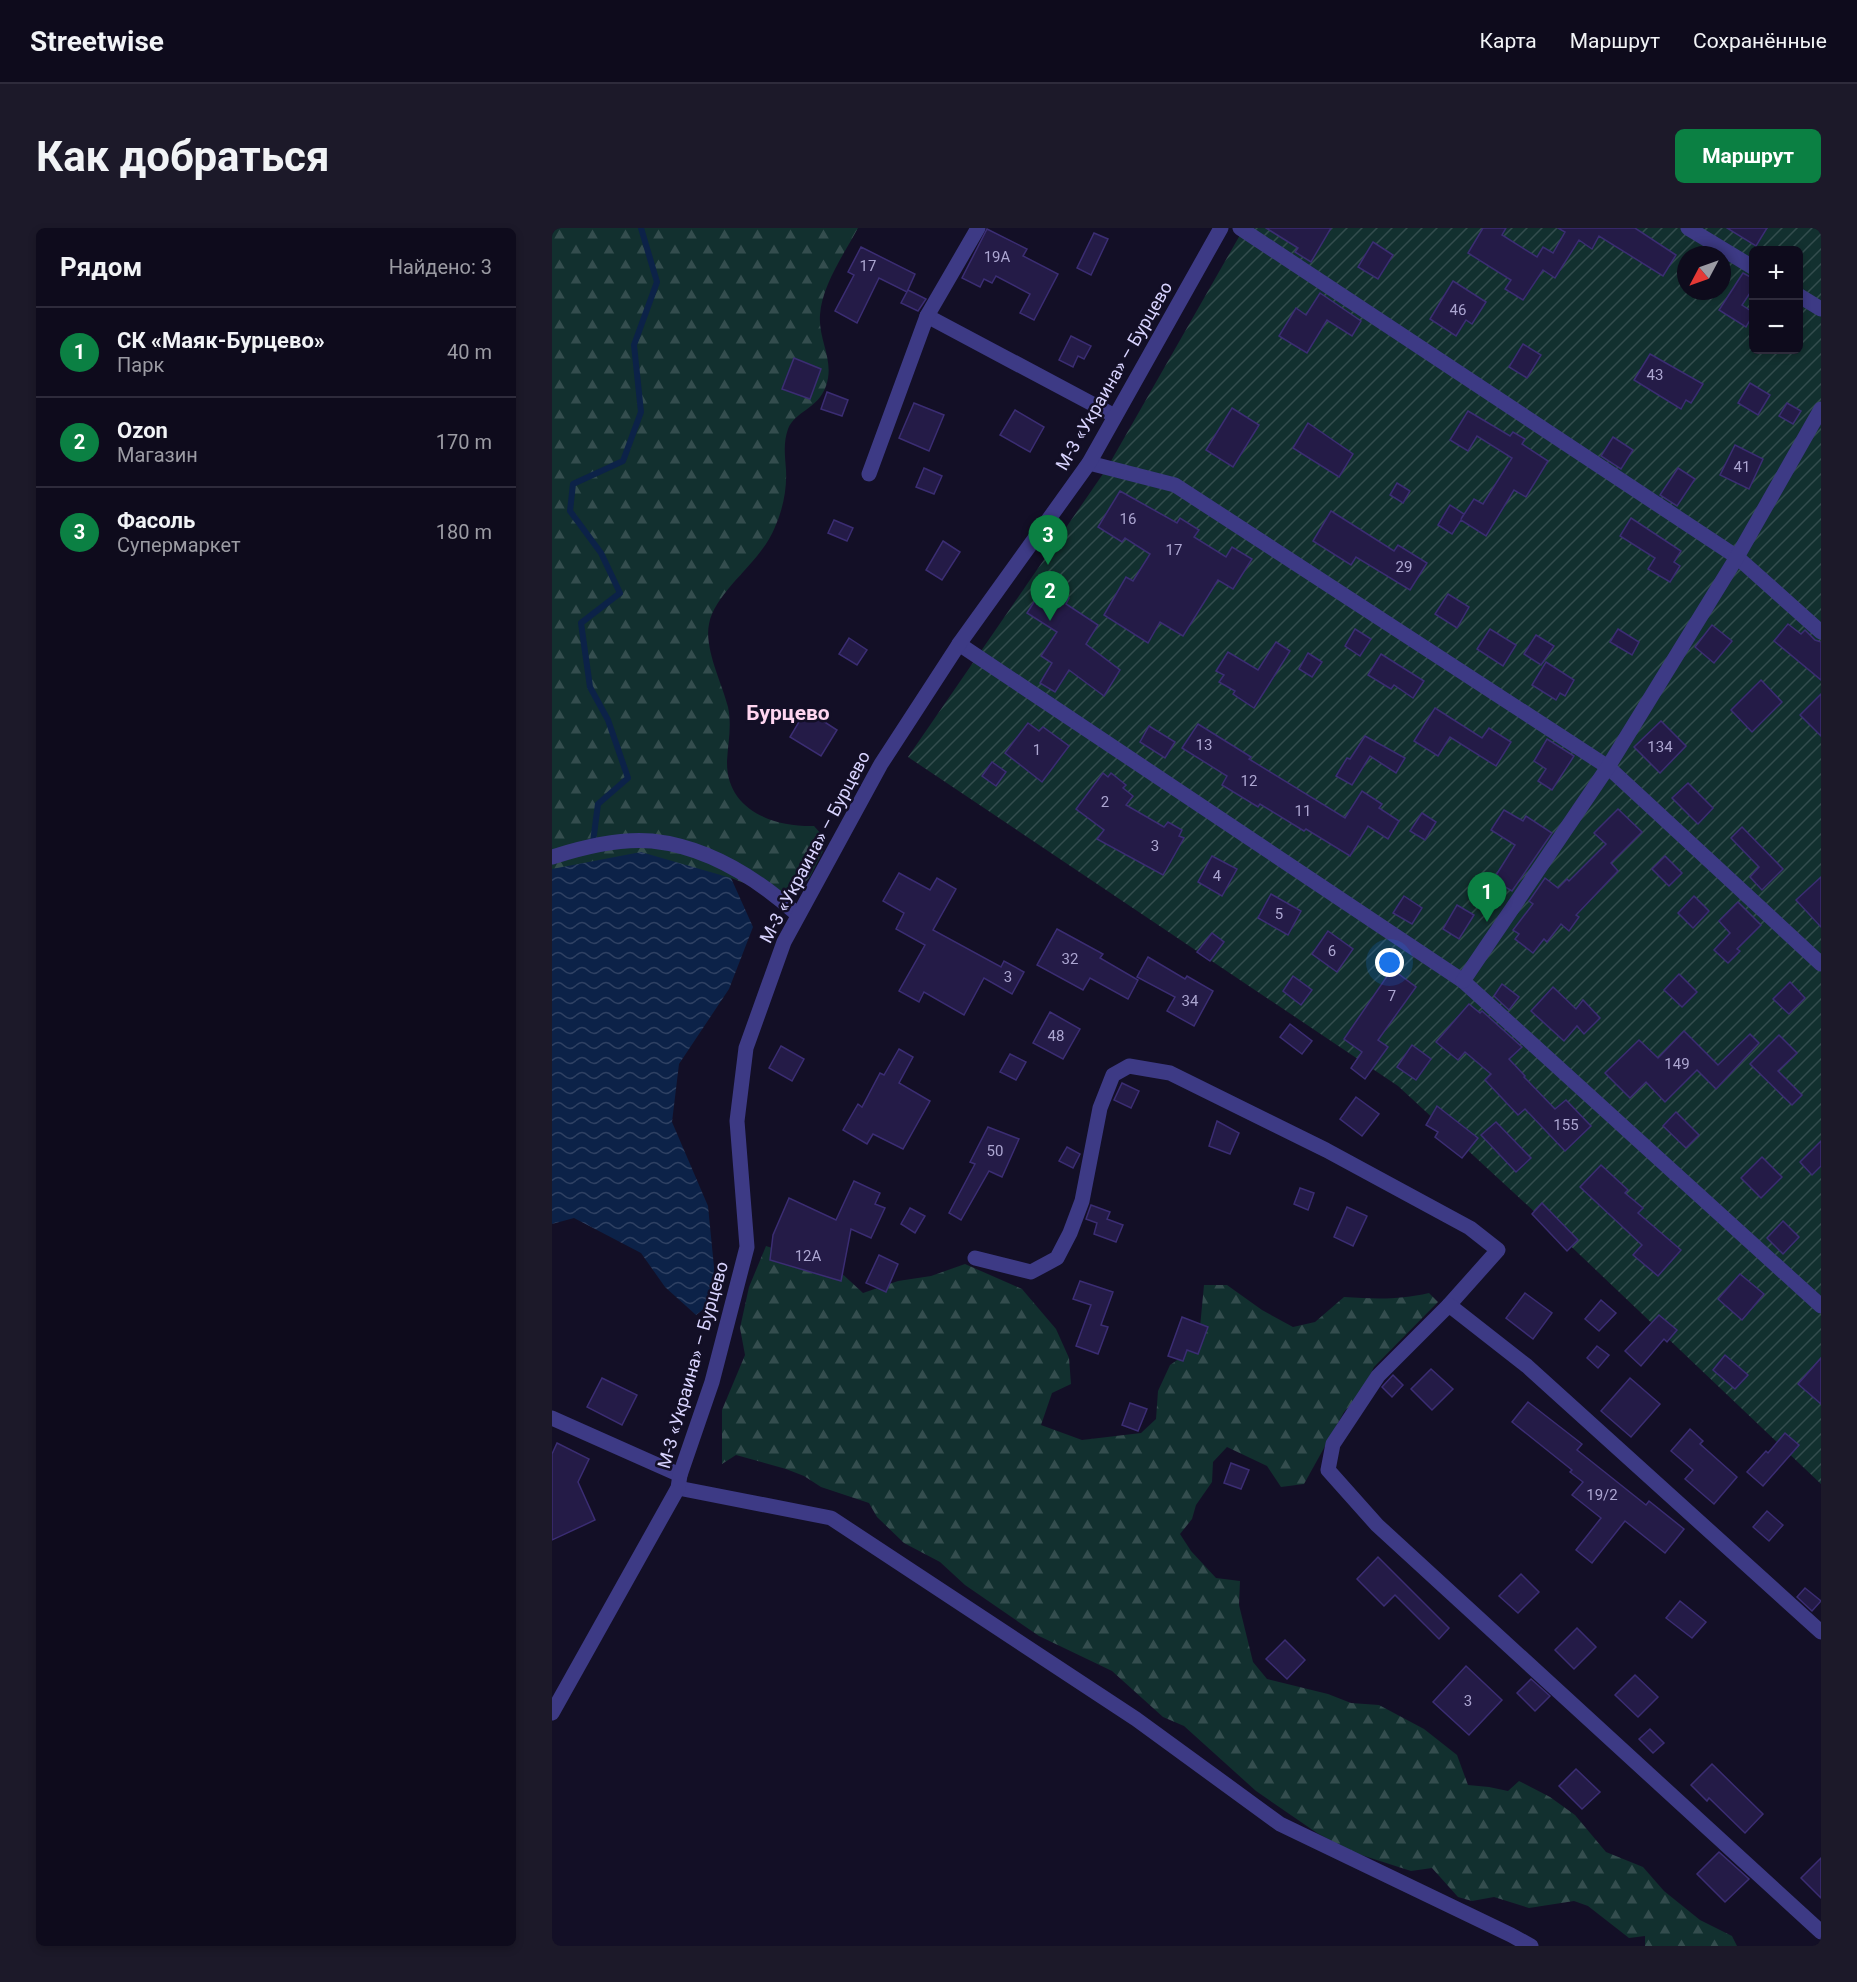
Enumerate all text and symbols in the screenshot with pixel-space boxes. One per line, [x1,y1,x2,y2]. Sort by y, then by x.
text: Streetwise [30,25,164,58]
text: Карта [1480,29,1537,53]
text: Маршрут [1570,29,1660,53]
text: Сохранённые [1693,29,1827,53]
button: Маршрут [1675,129,1821,183]
text: Как добраться [36,132,330,181]
north arrow [1677,246,1731,300]
map controls [1749,246,1803,354]
button: + [1749,246,1803,300]
house number: 19А [984,248,1011,266]
text: Рядом [60,252,142,282]
text: Найдено: 3 [389,255,492,279]
house number: 17 [860,257,876,275]
street label: М-3 «Украина» – Бурцево [1051,278,1176,474]
button: − [1749,300,1803,354]
house number: 46 [1450,301,1466,319]
text: СК «Маяк-Бурцево» [117,328,325,353]
text: 1 [74,340,85,364]
text: 40 m [447,340,492,364]
text: Парк [117,353,164,377]
house number: 43 [1647,366,1663,384]
text: Ozon [117,418,168,443]
text: 2 [74,430,85,454]
text: 170 m [436,430,492,454]
text: Магазин [117,443,198,467]
house number: 41 [1734,458,1750,476]
text: Фасоль [117,508,195,533]
house number: 16 [1120,510,1136,528]
pin: 3 [1028,516,1068,565]
text: 3 [74,520,85,544]
text: 180 m [436,520,492,544]
text: Супермаркет [117,533,241,557]
house number: 17 [1166,541,1182,559]
house number: 29 [1396,558,1412,576]
pin: 2 [1030,572,1070,621]
district label: Бурцево [746,701,830,725]
house number: 13 [1196,736,1212,754]
house number: 134 [1647,738,1673,756]
house number: 1 [1033,741,1041,759]
street label: М-3 «Украина» – Бурцево [755,747,874,946]
house number: 12 [1241,772,1257,790]
house number: 2 [1101,793,1109,811]
house number: 11 [1295,802,1311,820]
house number: 3 [1151,837,1159,855]
house number: 4 [1213,867,1222,885]
pin: 1 [1468,872,1506,922]
house number: 5 [1275,905,1283,923]
house number: 6 [1328,942,1336,960]
your location [1375,948,1404,977]
house number: 32 [1062,950,1078,968]
house number: 3 [1004,968,1012,986]
house number: 7 [1388,987,1396,1005]
house number: 34 [1182,992,1199,1010]
house number: 48 [1048,1027,1064,1045]
house number: 149 [1664,1055,1690,1073]
house number: 155 [1553,1116,1579,1134]
house number: 50 [987,1142,1003,1160]
house number: 12А [795,1247,822,1265]
street label: М-3 «Украина» – Бурцево [653,1259,732,1471]
house number: 19/2 [1586,1486,1618,1504]
house number: 3 [1464,1692,1472,1710]

